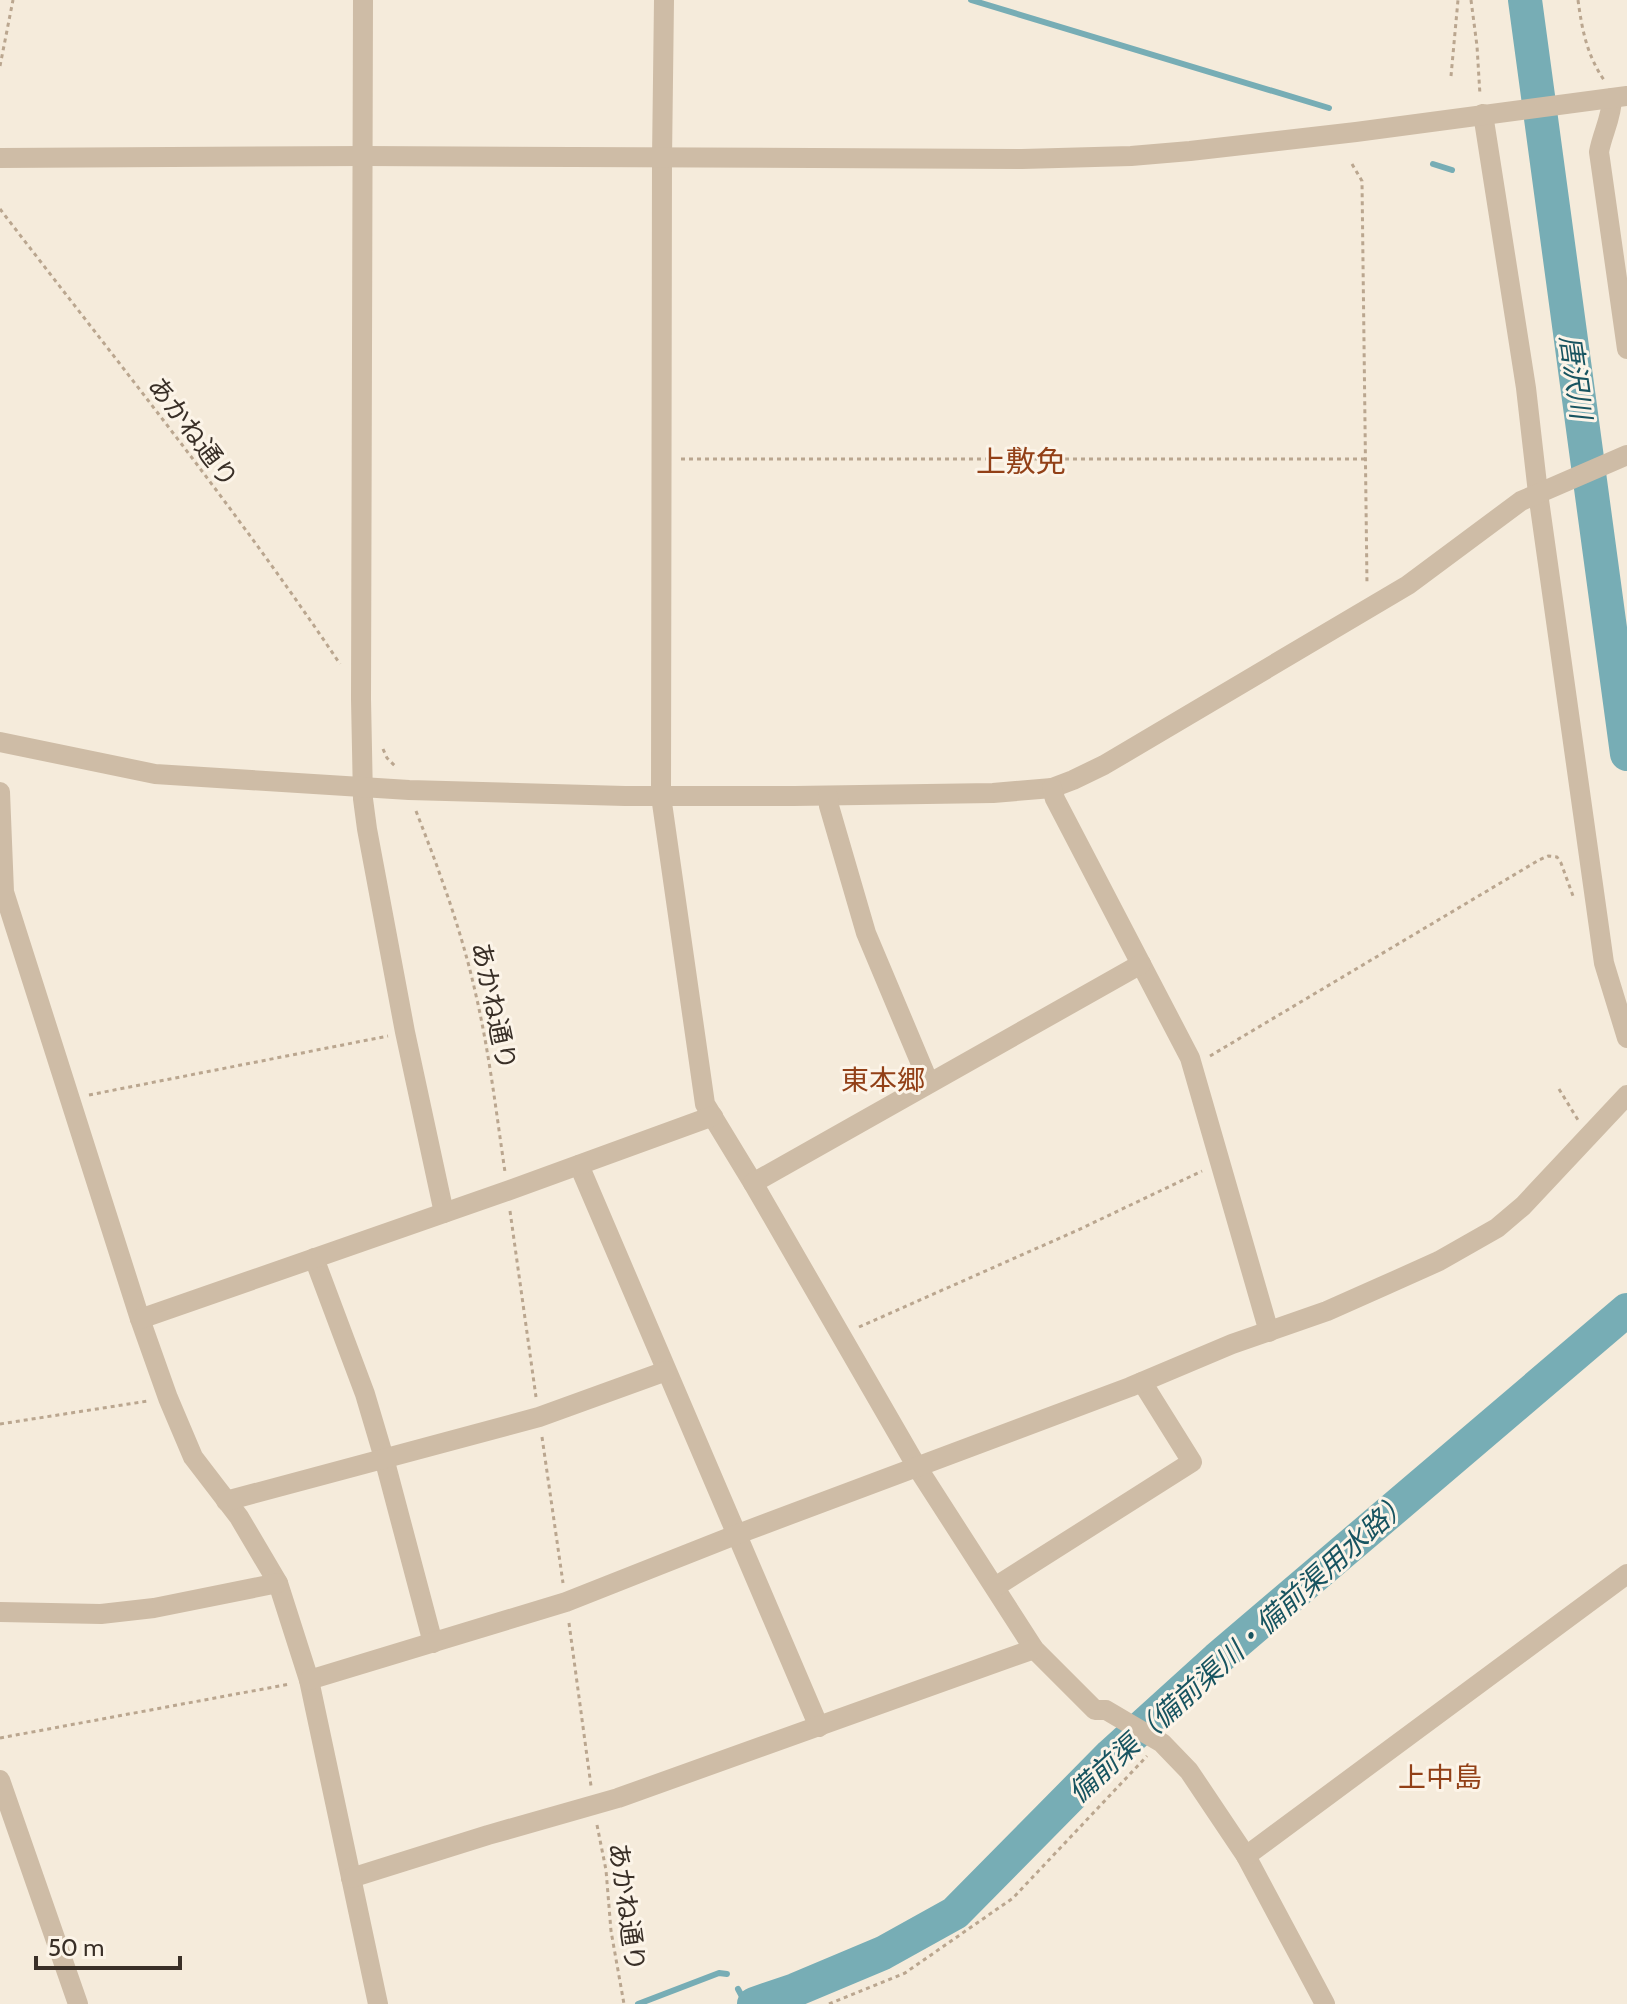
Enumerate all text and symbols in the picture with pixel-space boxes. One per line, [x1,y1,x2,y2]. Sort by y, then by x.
water label: 唐沢川 [1553,333,1599,424]
street label: あかね通り [141,370,245,494]
district label: 上敷免 [976,443,1066,480]
street label: あかね通り [465,939,523,1073]
district label: 東本郷 [841,1063,925,1097]
water label: 備前渠（備前渠川・備前渠用水路） [1061,1484,1417,1810]
district label: 上中島 [1398,1760,1482,1794]
street label: あかね通り [602,1840,652,1974]
scale bar [36,1920,180,1970]
text: 50 m [48,1933,104,1962]

